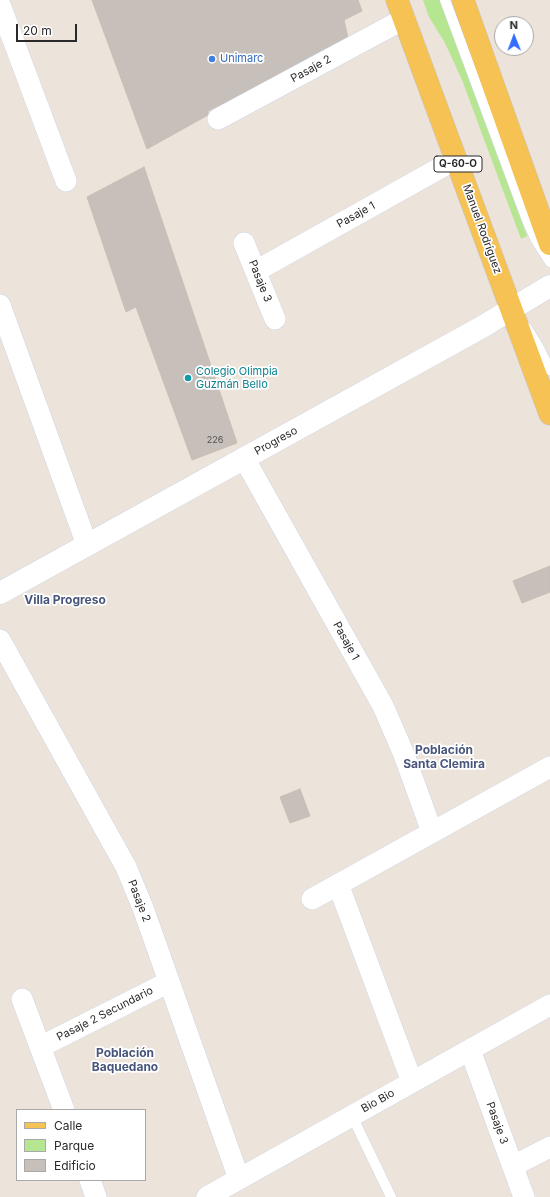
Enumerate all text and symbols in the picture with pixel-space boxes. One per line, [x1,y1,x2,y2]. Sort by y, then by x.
scale bar [18,16,79,42]
north arrow [494,16,534,56]
text: N [509,18,518,32]
text: 20 m [23,23,52,38]
place label: Unimarc [220,52,263,66]
street label: Pasaje 2 [289,53,333,85]
marker: Unimarc [207,54,217,64]
road number: Q-60-O [434,156,482,172]
street label: Manuel Rodríguez [460,183,504,275]
street label: Pasaje 1 [335,199,377,231]
street label: Pasaje 3 [246,258,274,304]
place label: Colegio Olimpia Guzmán Bello [196,365,278,391]
marker: Colegio Olimpia Guzmán Bello [183,373,193,383]
street label: Progreso [252,424,300,458]
house number: 226 [207,435,223,445]
district label: Villa Progreso [24,593,106,607]
street label: Pasaje 1 [330,620,362,662]
district label: Población Santa Clemira [403,743,485,771]
street label: Pasaje 2 [125,878,153,924]
street label: Pasaje 2 Secundario [55,984,155,1044]
district label: Población Baquedano [92,1046,158,1074]
street label: Bio Bio [359,1086,397,1116]
street label: Pasaje 3 [483,1100,511,1146]
legend [16,1109,146,1181]
text: Calle [54,1118,82,1133]
text: Parque [54,1138,94,1153]
text: Edificio [54,1158,96,1173]

